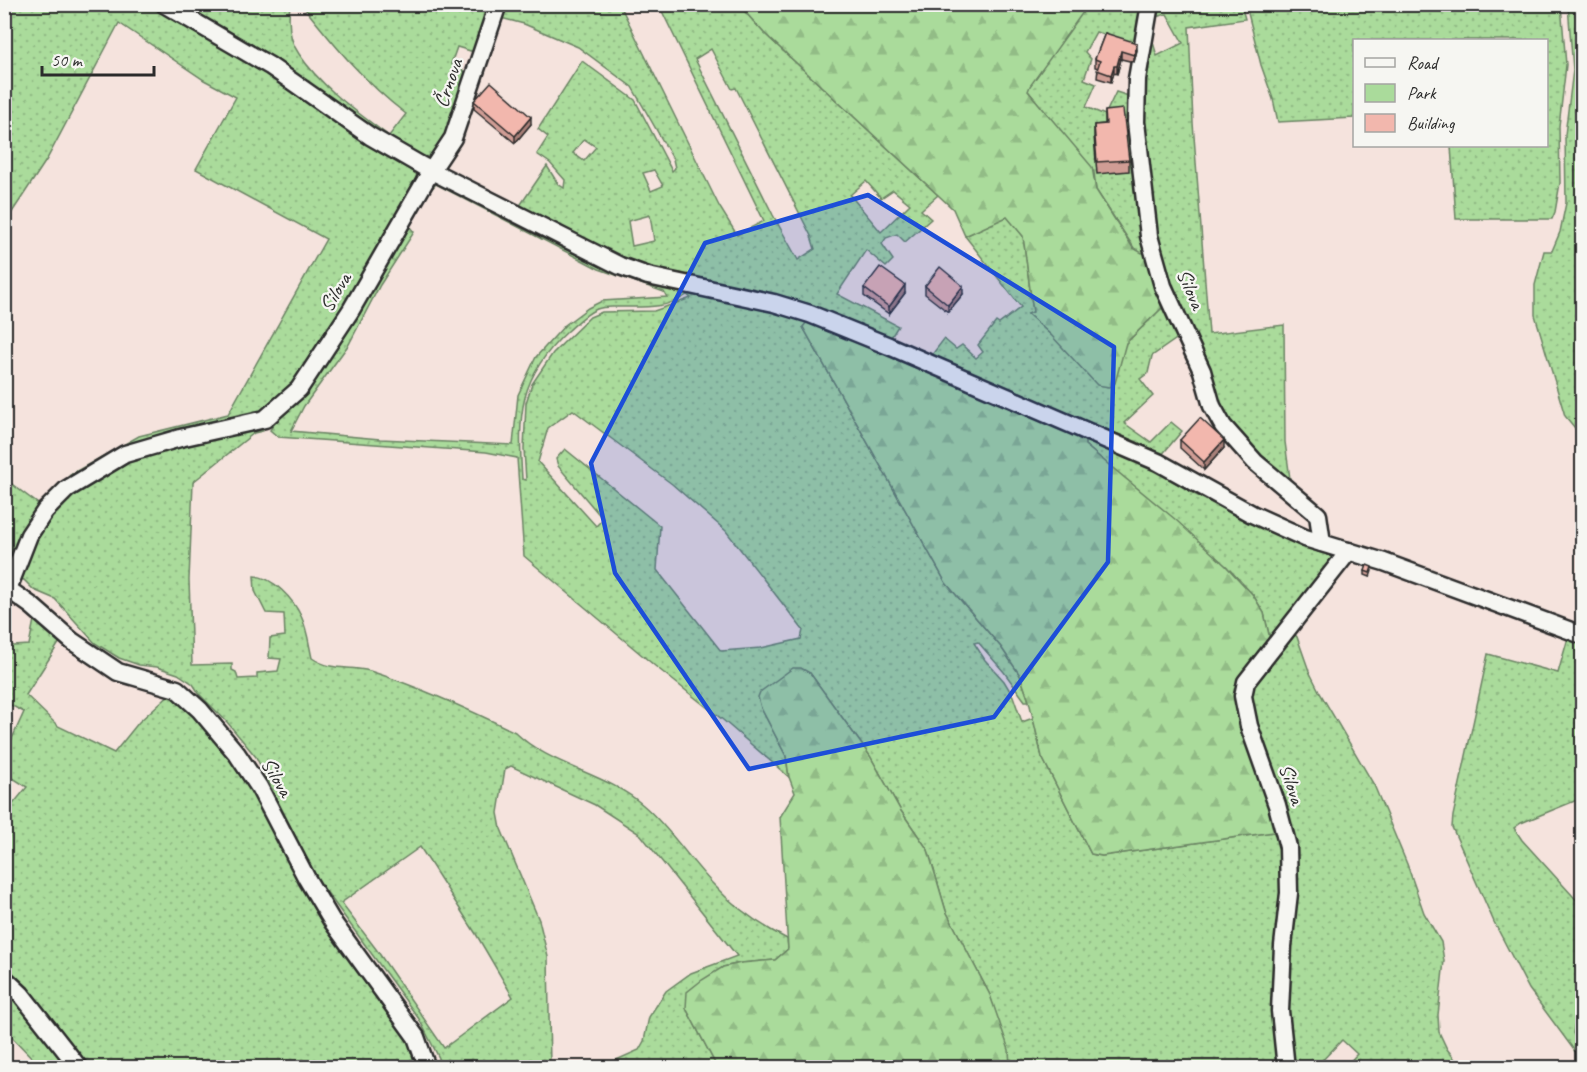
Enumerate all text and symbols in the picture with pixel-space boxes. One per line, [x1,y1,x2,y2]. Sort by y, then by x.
scale bar [42,39,154,77]
legend [1353,39,1548,147]
text: 50 m [51,49,84,71]
text: Road [1407,52,1440,74]
street label: Črnova [428,54,469,111]
text: Park [1407,82,1437,104]
text: Building [1407,112,1456,134]
street label: Silova [1171,265,1212,315]
street label: Silova [313,266,358,316]
street label: Silova [255,753,300,803]
street label: Silova [1273,760,1311,810]

